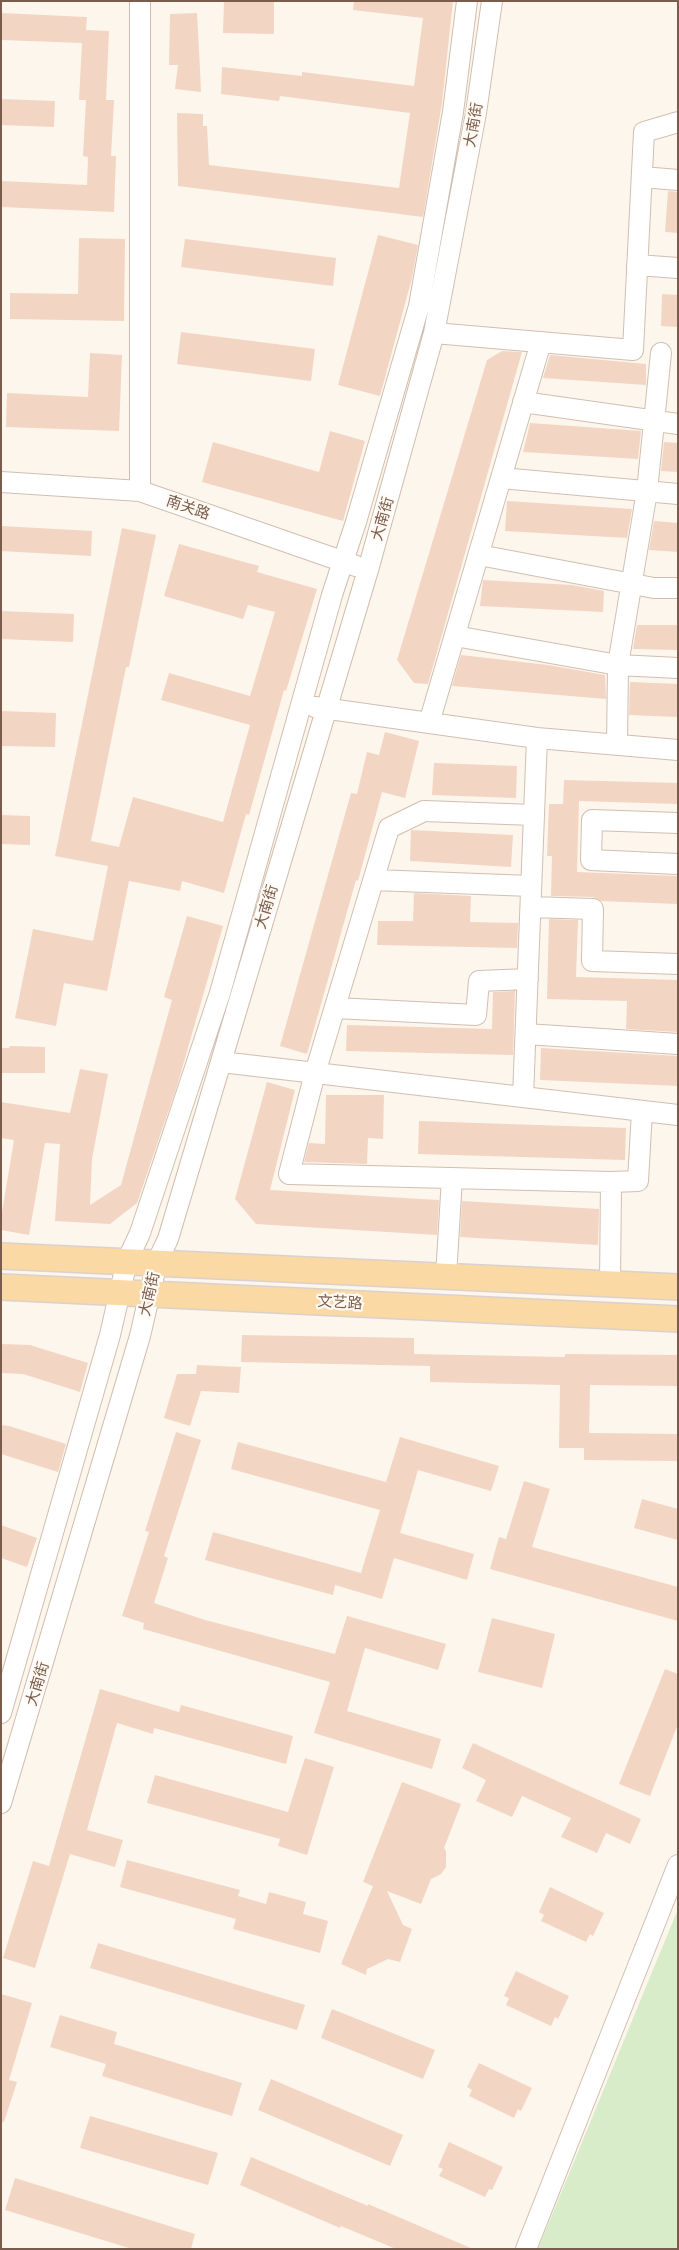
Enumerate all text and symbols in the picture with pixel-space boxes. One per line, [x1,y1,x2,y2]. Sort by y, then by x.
street label: 大南街 [461,101,487,149]
street label: 南关路 [164,492,212,524]
street label: 大南街 [368,495,398,543]
street label: 大南街 [252,883,282,931]
street label: 大南街 [136,1270,164,1318]
street label: 文艺路 [317,1293,363,1313]
street label: 大南街 [23,1660,53,1708]

